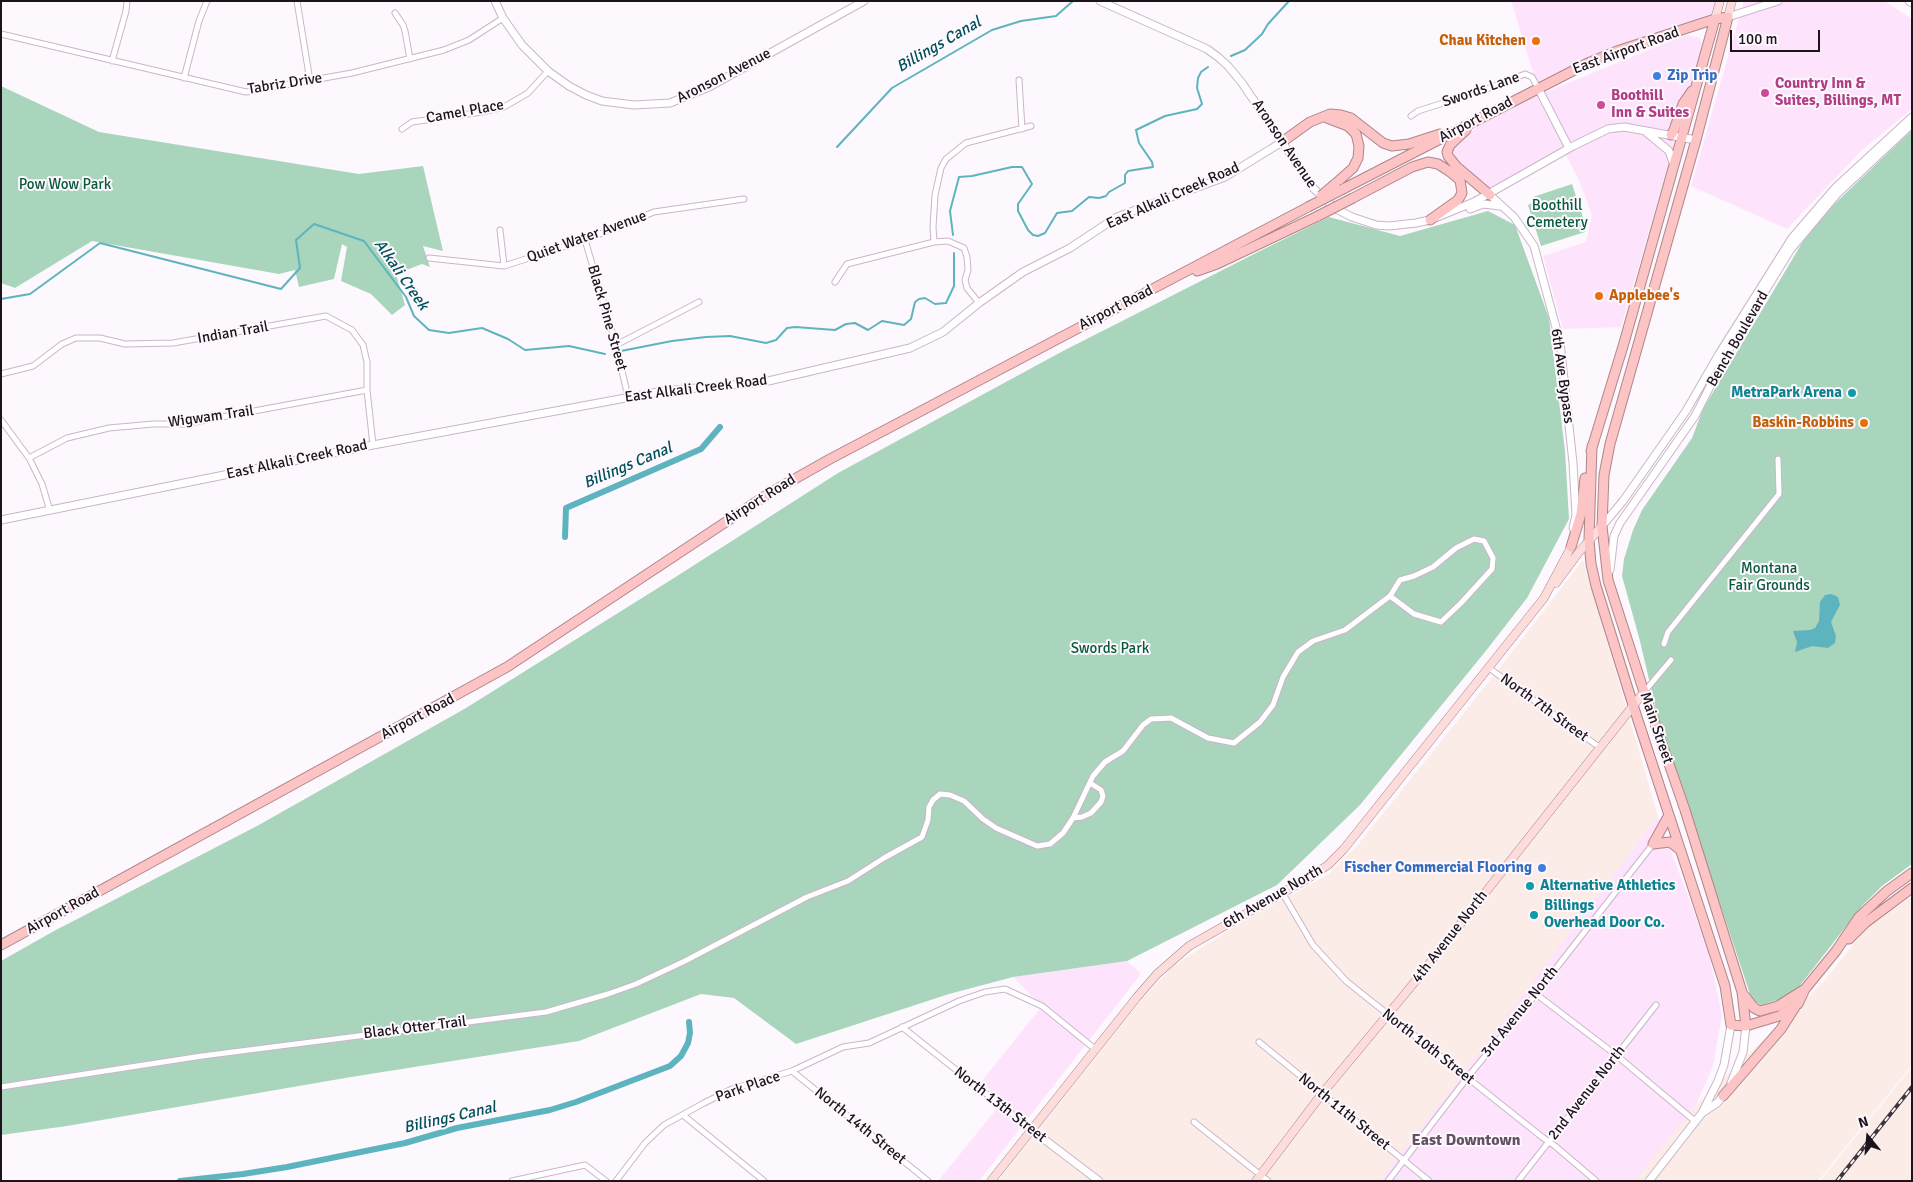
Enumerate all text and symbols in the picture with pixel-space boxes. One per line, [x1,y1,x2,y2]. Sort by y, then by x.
water label: Billings Canal [893,13,985,77]
scale bar [1733,20,1823,52]
street label: East Airport Road [1570,23,1682,79]
text: 100 m [1738,30,1778,48]
place label: Chau Kitchen [1439,32,1526,50]
marker: Chau Kitchen [1530,35,1542,47]
street label: Aronson Avenue [674,45,774,107]
place label: Zip Trip [1667,67,1717,85]
street label: Swords Lane [1440,68,1522,112]
street label: Tabriz Drive [246,69,324,99]
marker: Zip Trip [1651,70,1663,82]
place label: Country Inn & Suites, Billings, MT [1775,75,1901,110]
place label: Boothill Inn & Suites [1611,87,1689,122]
marker: Country Inn & Suites, Billings, MT [1759,87,1771,99]
street label: Airport Road [1436,93,1516,147]
street label: Camel Place [425,96,505,128]
street label: Aronson Avenue [1248,96,1320,192]
marker: Boothill Inn & Suites [1595,99,1607,111]
street label: East Alkali Creek Road [1104,159,1242,233]
park label: Pow Wow Park [19,176,111,194]
park label: Boothill Cemetery [1526,197,1588,232]
street label: Quiet Water Avenue [525,207,649,267]
water label: Alkali Creek [370,236,432,314]
street label: Black Pine Street [583,263,631,373]
street label: Airport Road [1076,282,1156,334]
place label: Applebee's [1609,287,1680,305]
street label: Bench Boulevard [1703,288,1773,390]
marker: Applebee's [1593,290,1605,302]
street label: Indian Trail [196,318,270,348]
street label: 6th Ave Bypass [1546,327,1578,425]
street label: East Alkali Creek Road [624,371,768,407]
place label: MetraPark Arena [1731,384,1842,402]
marker: MetraPark Arena [1846,387,1858,399]
street label: Wigwam Trail [167,402,255,432]
place label: Baskin-Robbins [1752,414,1854,432]
marker: Baskin-Robbins [1858,417,1870,429]
street label: East Alkali Creek Road [225,436,369,484]
water label: Billings Canal [581,439,675,493]
street label: Airport Road [721,471,799,529]
park label: Montana Fair Grounds [1728,560,1810,595]
park label: Swords Park [1071,640,1149,658]
street label: North 7th Street [1496,670,1592,746]
street label: Airport Road [378,690,458,744]
street label: Main Street [1635,690,1677,766]
place label: Fischer Commercial Flooring [1344,859,1532,877]
street label: 6th Avenue North [1220,861,1326,933]
marker: Fischer Commercial Flooring [1536,862,1548,874]
place label: Alternative Athletics [1540,877,1675,895]
marker: Alternative Athletics [1524,880,1536,892]
street label: Airport Road [23,883,103,939]
street label: 4th Avenue North [1408,887,1492,987]
place label: Billings Overhead Door Co. [1544,897,1665,932]
marker: Billings Overhead Door Co. [1528,909,1540,921]
street label: 3rd Avenue North [1478,963,1562,1061]
street label: North 10th Street [1378,1005,1478,1089]
street label: Black Otter Trail [362,1013,468,1043]
street label: 2nd Avenue North [1545,1042,1629,1144]
street label: North 13th Street [950,1063,1050,1147]
street label: Park Place [713,1068,783,1106]
street label: North 11th Street [1295,1070,1393,1154]
street label: North 14th Street [811,1084,909,1168]
water label: Billings Canal [402,1098,498,1138]
north arrow [1843,1112,1893,1162]
text: N [1856,1113,1871,1132]
district label: East Downtown [1412,1131,1520,1151]

